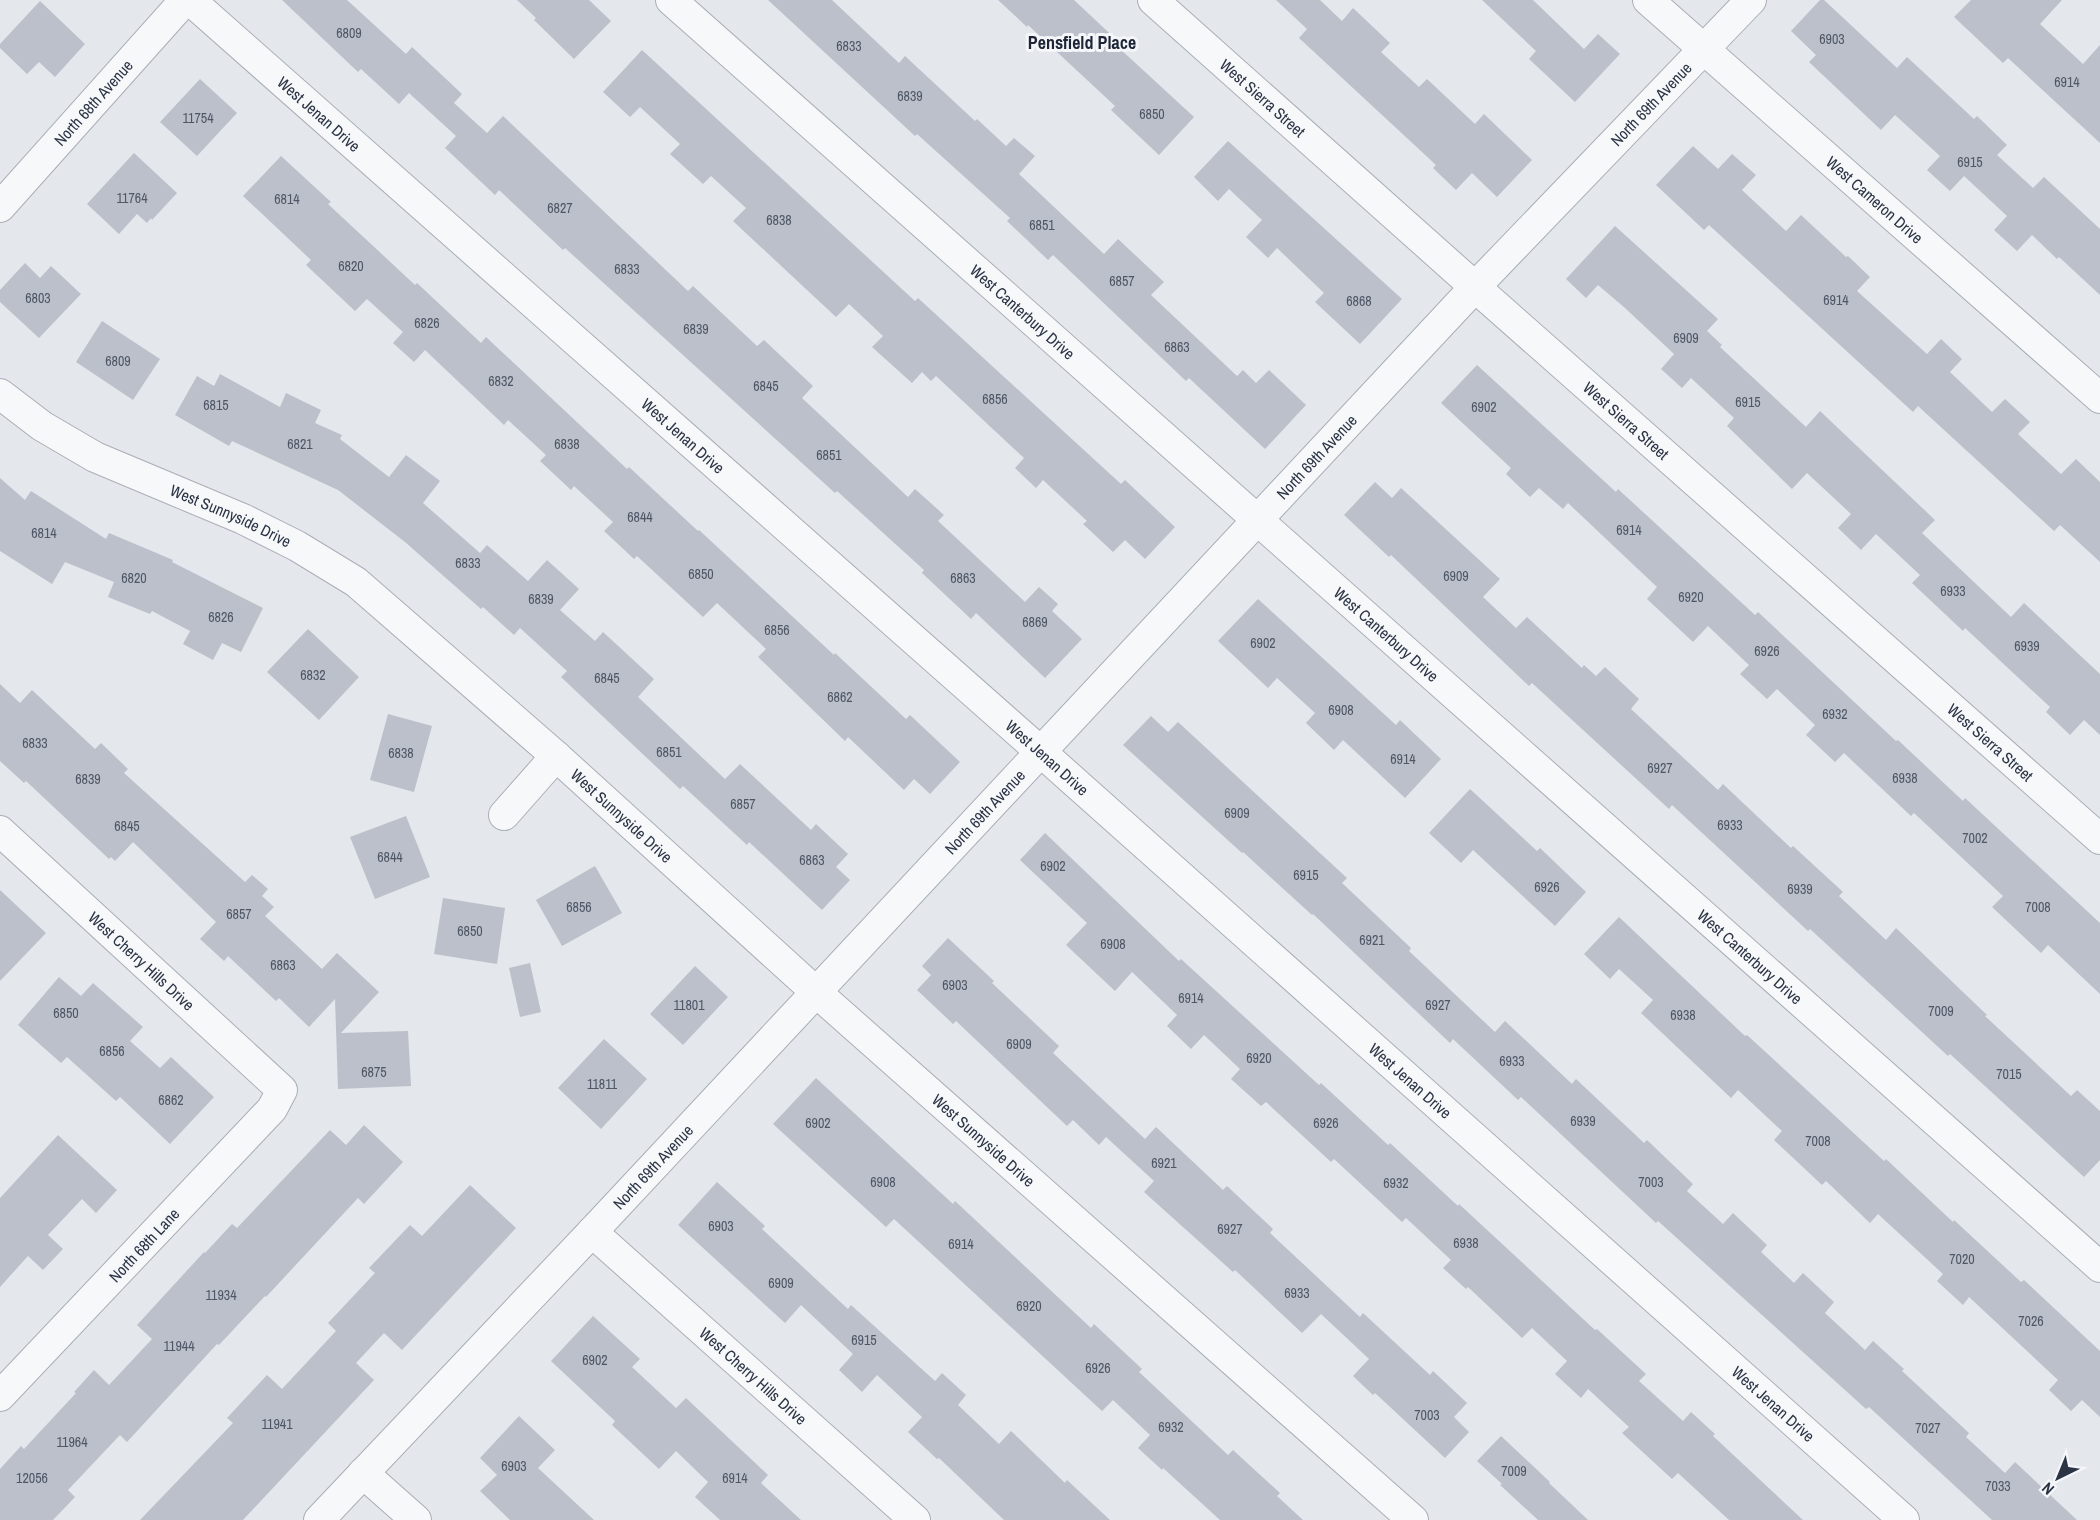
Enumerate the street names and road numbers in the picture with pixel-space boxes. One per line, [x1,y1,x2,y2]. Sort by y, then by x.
street label: West Sierra Street [1215,54,1311,142]
street label: North 68th Avenue [49,55,138,150]
street label: North 69th Avenue [1605,57,1696,151]
street label: West Jenan Drive [273,71,365,157]
street label: West Cameron Drive [1821,151,1928,248]
street label: West Canterbury Drive [966,259,1080,364]
street label: West Sierra Street [1578,377,1674,465]
street label: West Jenan Drive [637,393,729,478]
street label: North 69th Avenue [1271,409,1362,504]
street label: West Sunnyside Drive [167,479,295,552]
street label: West Canterbury Drive [1329,582,1443,687]
street label: West Sierra Street [1943,698,2038,786]
street label: West Jenan Drive [1001,715,1093,800]
street label: West Sunnyside Drive [566,764,677,868]
street label: North 69th Avenue [940,765,1030,859]
street label: West Canterbury Drive [1693,904,1807,1009]
street label: West Cherry Hills Drive [84,906,199,1015]
street label: West Jenan Drive [1364,1038,1456,1123]
street label: West Sunnyside Drive [927,1089,1040,1192]
street label: North 69th Avenue [608,1120,698,1214]
street label: North 68th Lane [104,1203,184,1287]
street label: West Cherry Hills Drive [695,1322,812,1430]
street label: West Jenan Drive [1727,1361,1820,1447]

